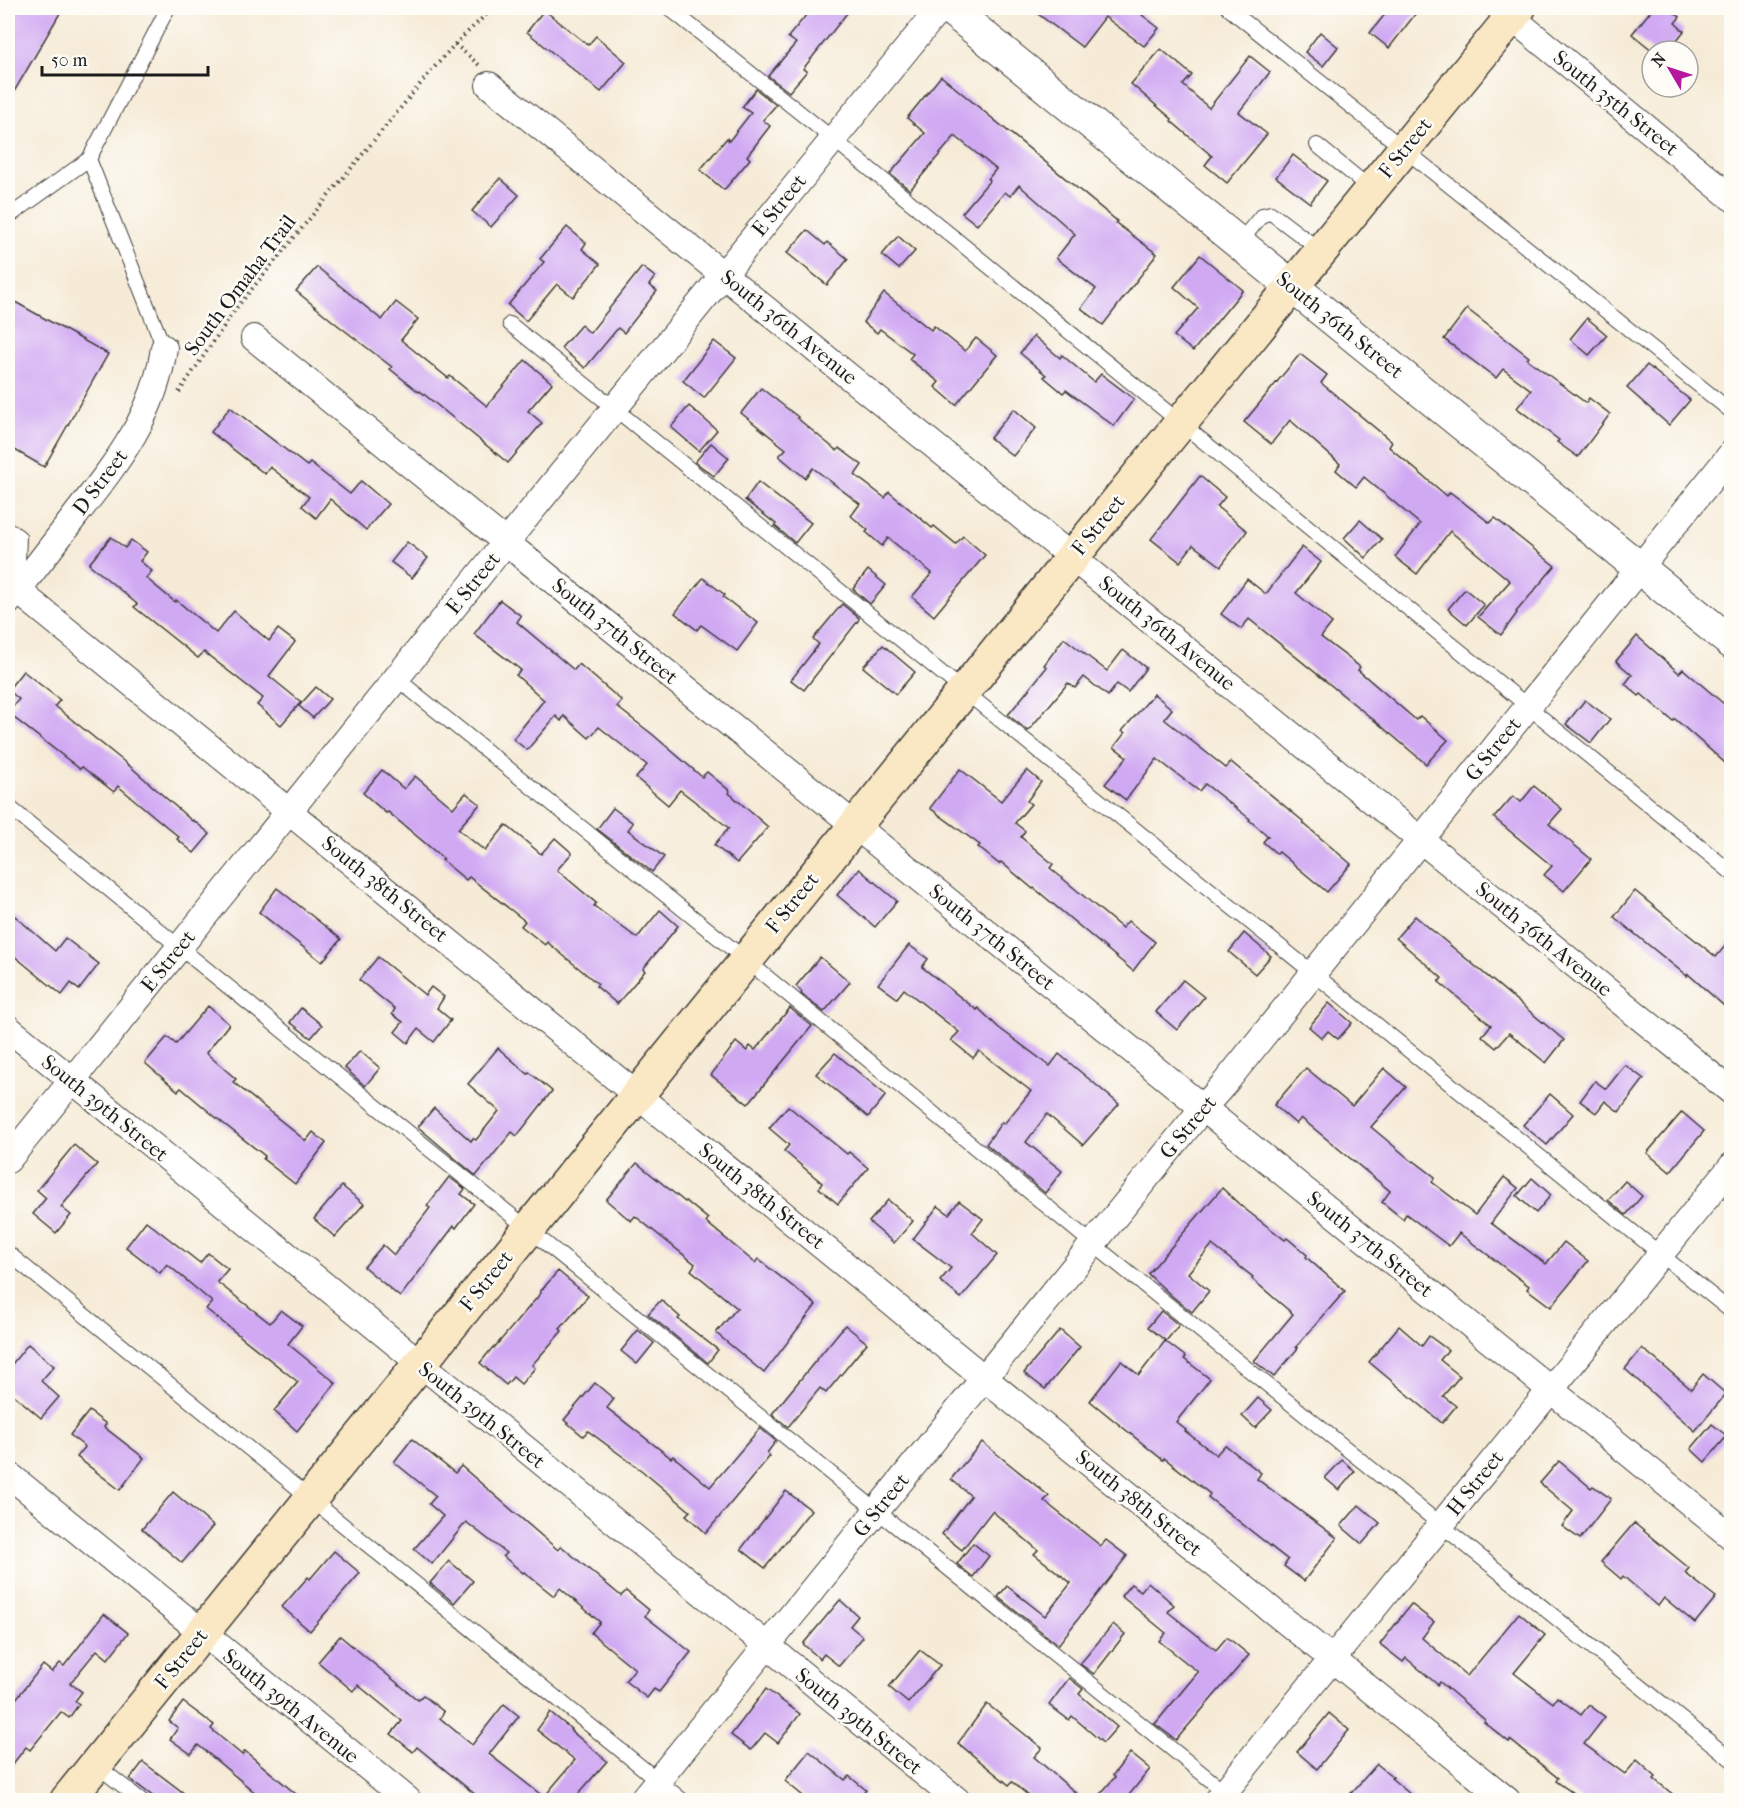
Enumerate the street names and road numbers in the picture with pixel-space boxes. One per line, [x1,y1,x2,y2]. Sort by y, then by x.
street label: South 35th Street [1549,45,1684,161]
street label: F Street [1373,112,1437,183]
street label: E Street [747,169,812,241]
street label: South Omaha Trail [179,210,301,360]
street label: South 36th Avenue [716,265,862,389]
street label: South 36th Street [1272,267,1409,384]
street label: D Street [68,444,133,520]
street label: F Street [1066,489,1130,560]
street label: E Street [441,547,506,619]
street label: South 36th Avenue [1094,571,1240,695]
street label: South 37th Street [547,573,683,689]
street label: G Street [1460,712,1526,786]
street label: South 38th Street [317,831,453,948]
street label: F Street [760,867,824,938]
street label: South 36th Avenue [1471,877,1617,1001]
street label: South 37th Street [924,879,1060,995]
street label: E Street [136,925,201,997]
street label: South 39th Street [37,1050,173,1167]
street label: G Street [1155,1090,1222,1163]
street label: South 38th Street [694,1138,830,1255]
street label: South 37th Street [1302,1186,1438,1302]
street label: F Street [454,1245,518,1316]
street label: South 39th Street [414,1357,550,1474]
street label: South 38th Street [1071,1445,1207,1562]
street label: H Street [1442,1445,1509,1520]
street label: G Street [848,1468,914,1542]
street label: F Street [149,1623,213,1694]
street label: South 39th Avenue [218,1644,364,1768]
street label: South 39th Street [791,1663,927,1780]

